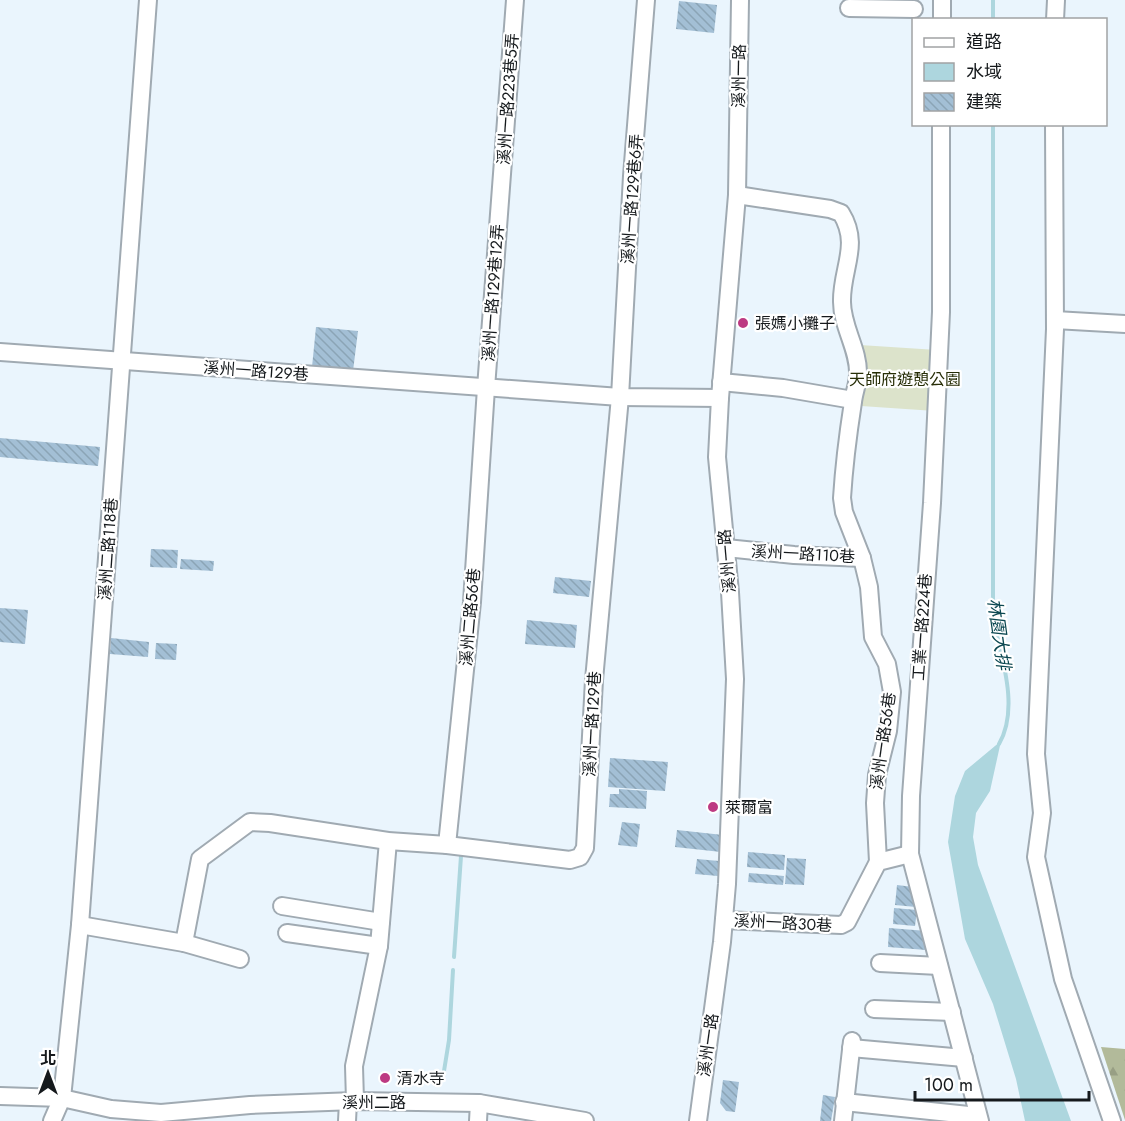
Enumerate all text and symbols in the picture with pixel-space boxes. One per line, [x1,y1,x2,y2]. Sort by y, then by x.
legend [912,18,1107,126]
text: 道路 [966,29,1002,55]
street label: 溪州一路223巷5弄 [492,32,524,166]
street label: 溪州一路 [727,44,751,108]
text: 水域 [966,59,1002,85]
text: 建築 [966,89,1002,115]
street label: 溪州一路129巷6弄 [616,133,648,265]
street label: 溪州一路129巷12弄 [477,223,509,363]
place label: 張媽小攤子 [755,312,835,335]
marker: 張媽小攤子 [736,316,750,330]
street label: 溪州一路129巷 [203,356,309,386]
park label: 天師府遊憩公園 [849,368,961,391]
street label: 溪州二路118巷 [93,497,123,601]
street label: 溪州一路 [713,528,741,594]
street label: 溪州一路110巷 [750,540,856,568]
street label: 溪州二路56巷 [454,567,486,667]
street label: 工業一路224巷 [907,573,937,681]
water label: 林園大排 [981,597,1017,673]
street label: 溪州一路129巷 [578,671,606,777]
street label: 溪州一路56巷 [865,691,901,791]
place label: 萊爾富 [725,796,773,819]
marker: 萊爾富 [706,800,720,814]
street label: 溪州一路30巷 [733,909,833,937]
street label: 溪州一路 [692,1012,724,1078]
north arrow [18,1043,78,1103]
text: 北 [40,1047,56,1070]
scale bar [915,1064,1089,1102]
place label: 清水寺 [397,1067,445,1090]
marker: 清水寺 [378,1071,392,1085]
text: 100 m [924,1072,973,1098]
street label: 溪州二路 [342,1091,406,1114]

